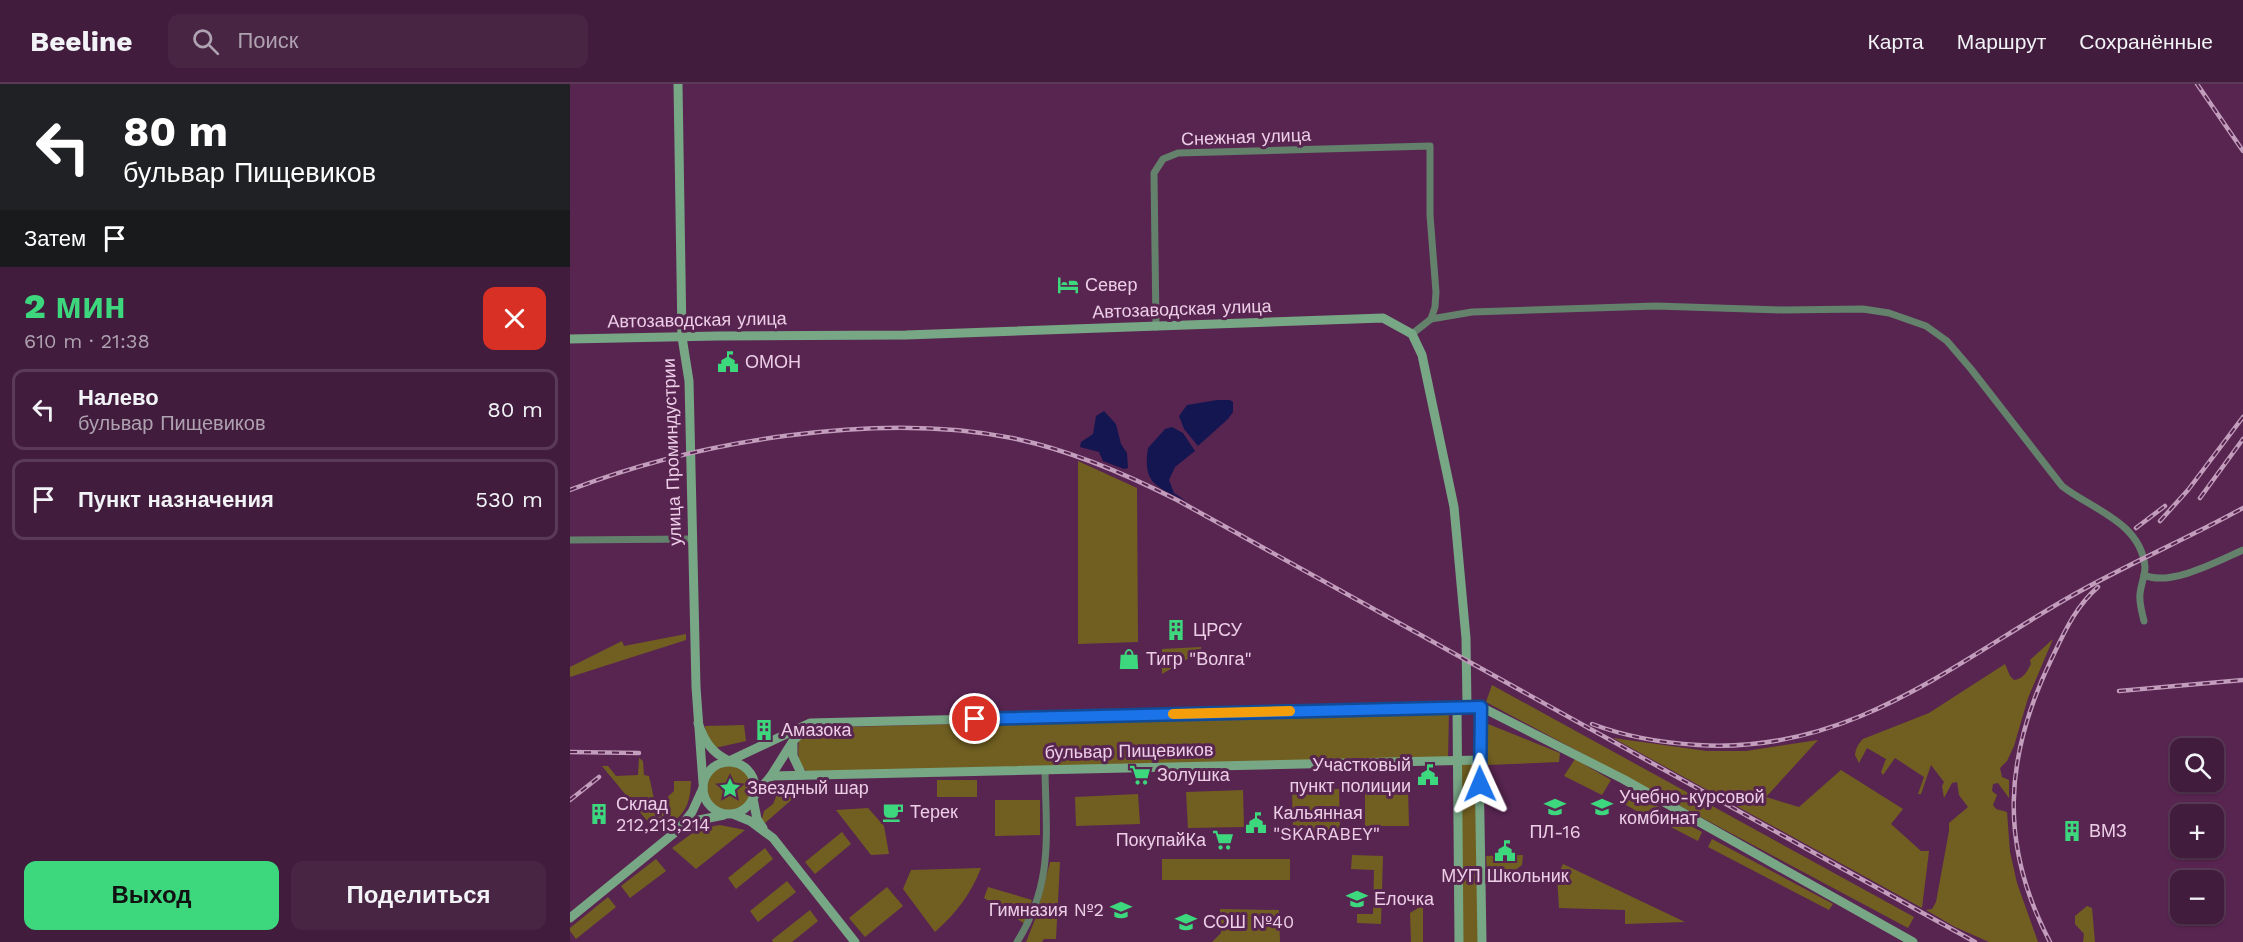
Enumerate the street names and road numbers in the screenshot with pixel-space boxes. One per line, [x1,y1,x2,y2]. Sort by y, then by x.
street label: Снежная улица [1181,124,1312,149]
street label: Автозаводская улица [1092,295,1273,322]
street label: Автозаводская улица [607,307,788,332]
street label: улица Проминдустрии [658,358,685,546]
street label: бульвар Пищевиков [1044,739,1214,762]

